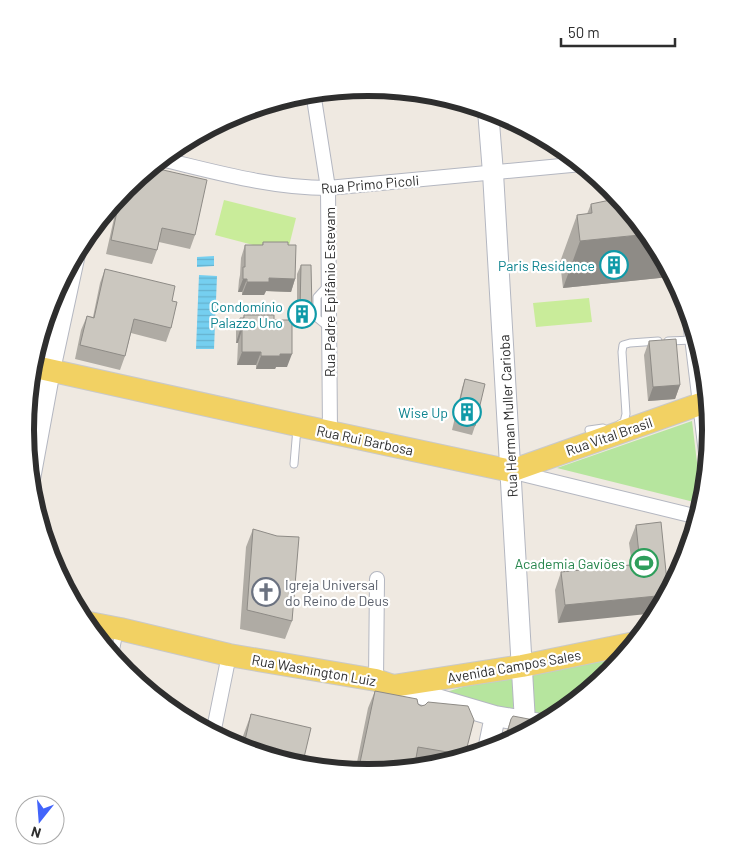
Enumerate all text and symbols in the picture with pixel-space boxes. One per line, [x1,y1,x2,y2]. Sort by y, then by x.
scale bar [561,15,675,47]
text: 50 m [568,23,600,41]
street label: Rua Primo Picoli [320,171,420,197]
street label: Rua Padre Epifânio Estevam [321,207,338,377]
building icon: Paris Residence [599,250,629,280]
place label: Paris Residence [498,257,595,274]
place label: Condomínio Palazzo Uno [210,298,283,331]
building icon: Condomínio Palazzo Uno [287,299,317,329]
street label: Rua Herman Muller Carioba [495,334,521,498]
building icon: Wise Up [452,397,482,427]
place label: Wise Up [398,404,448,421]
street label: Rua Vital Brasil [563,413,655,459]
street label: Rua Rui Barbosa [315,421,415,459]
sports icon: Academia Gaviões [629,548,659,578]
place label: Academia Gaviões [515,555,625,572]
place label: Igreja Universal do Reino de Deus [285,576,389,609]
church icon: Igreja Universal do Reino de Deus [251,577,281,607]
street label: Avenida Campos Sales [446,646,582,686]
street label: Rua Washington Luiz [251,651,377,689]
north arrow [15,795,65,845]
text: N [29,823,43,842]

